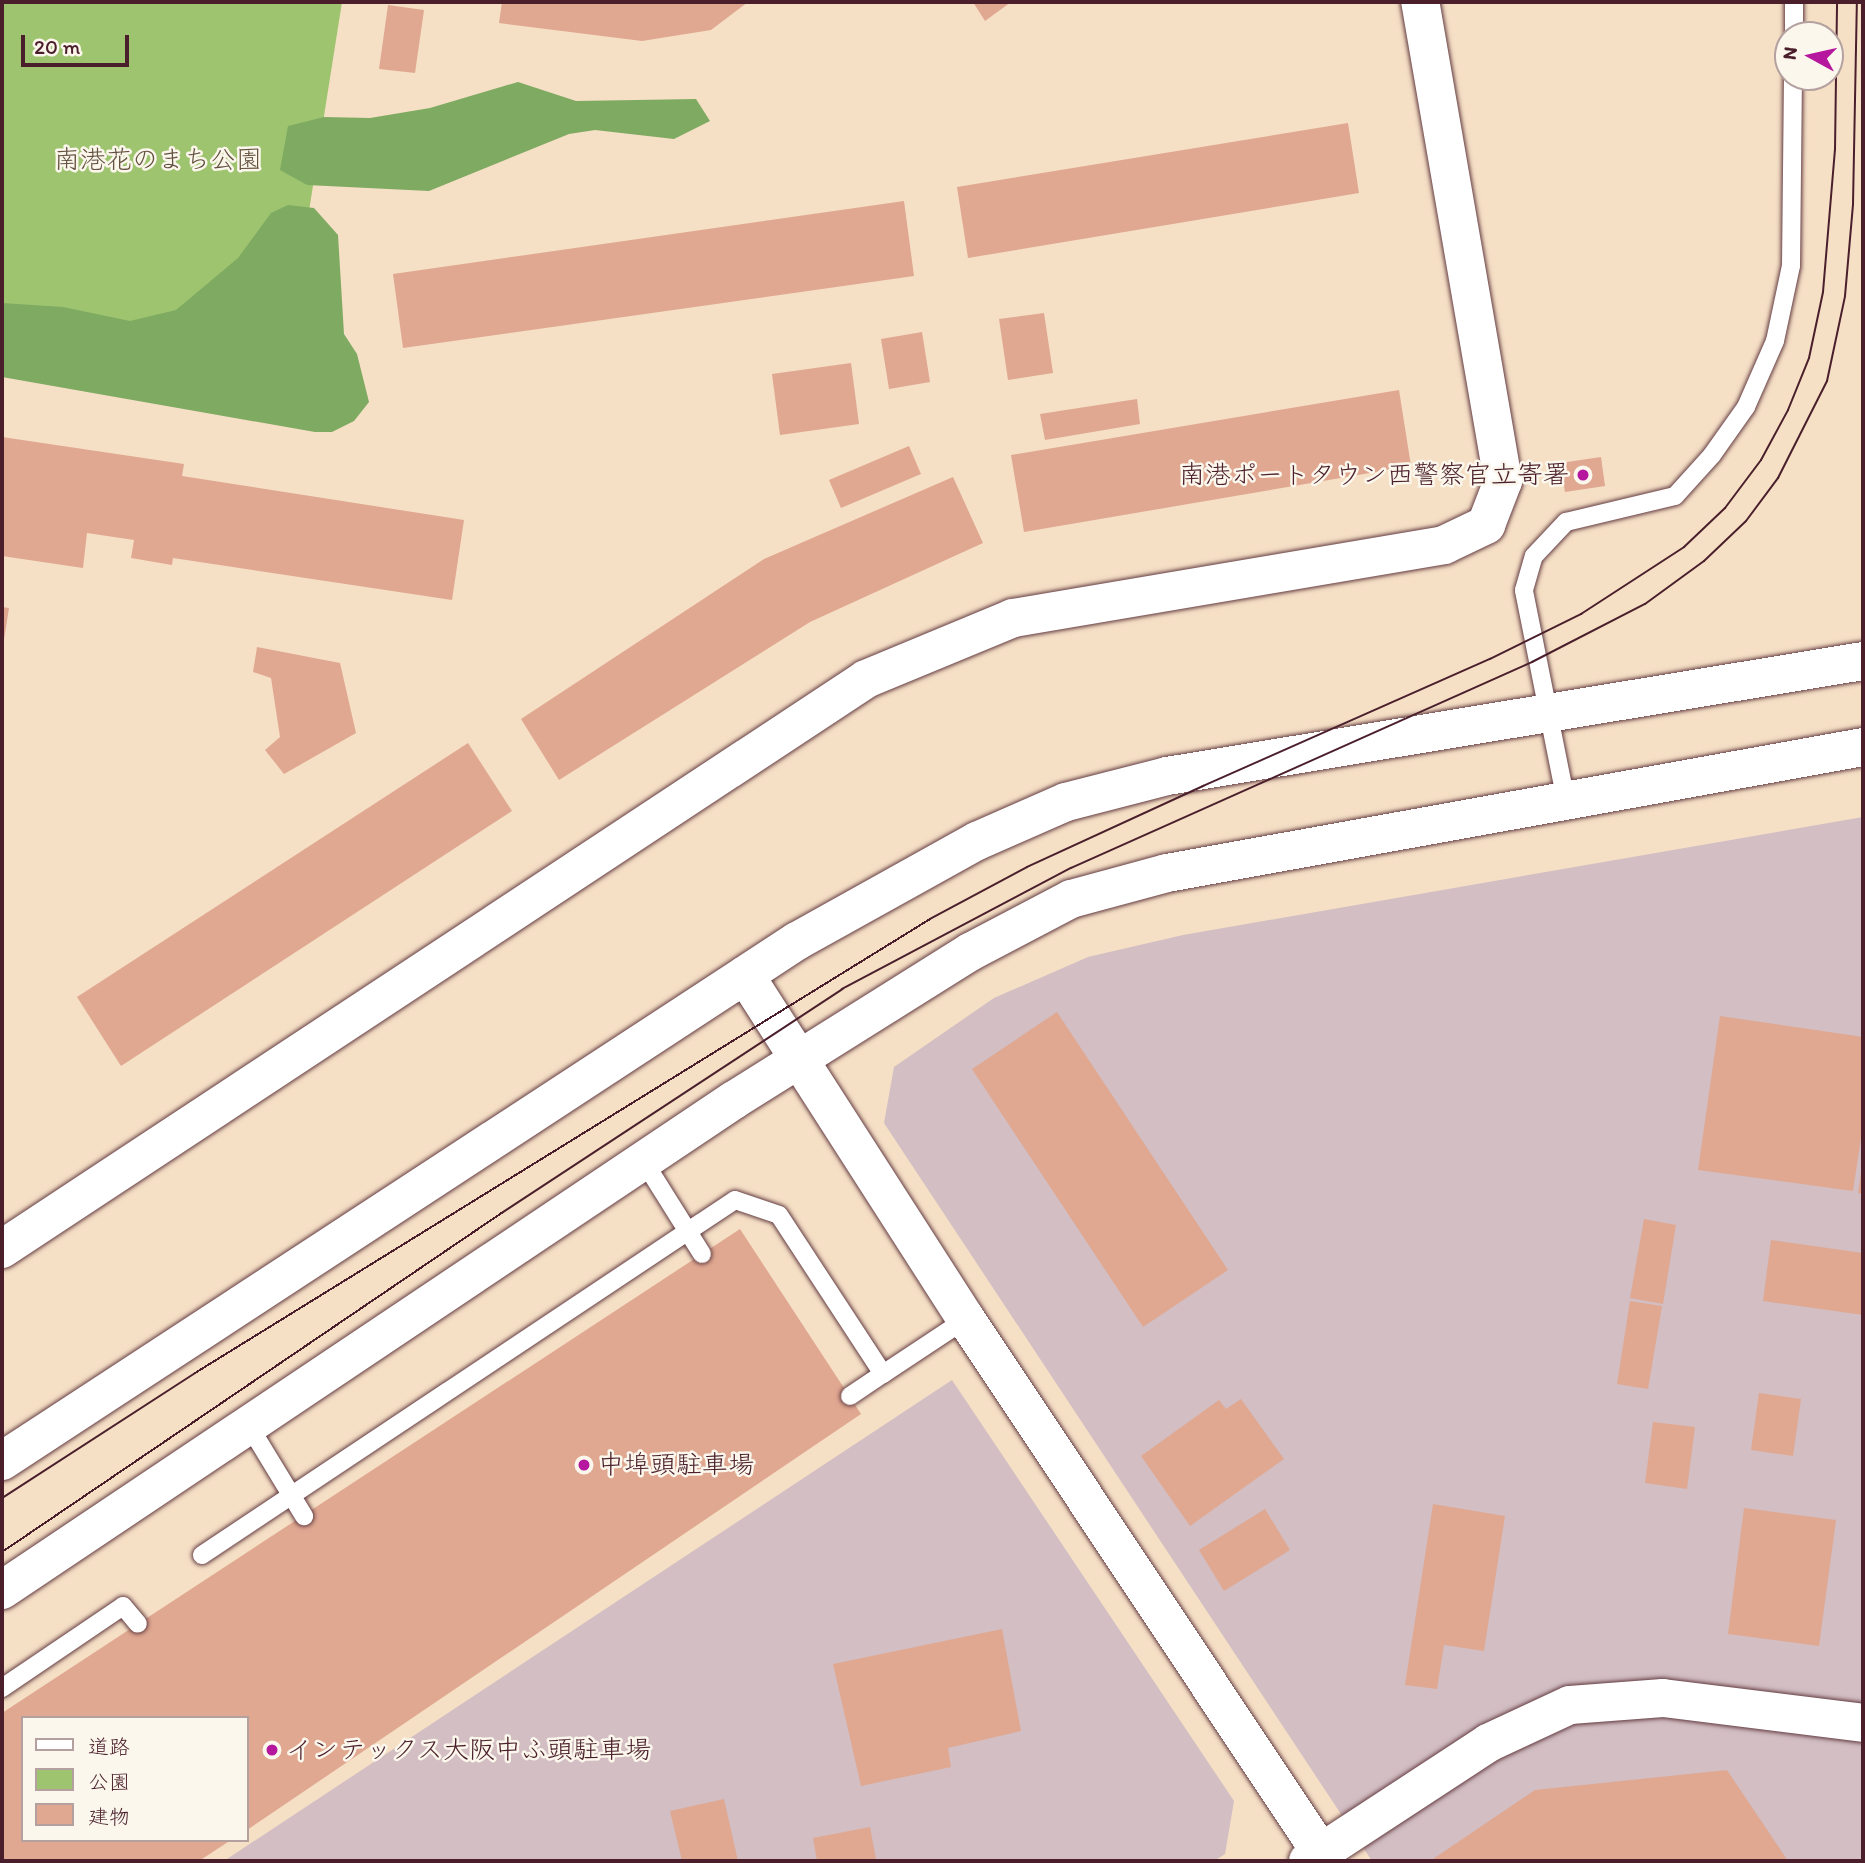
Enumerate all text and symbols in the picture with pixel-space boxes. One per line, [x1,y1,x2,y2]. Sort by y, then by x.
scale bar [24,21,133,65]
north arrow [1774,21,1844,91]
text: 20 m [34,34,80,59]
text: N [1777,45,1802,61]
park label: 南港花のまち公園 [54,144,262,176]
place label: 南港ポートタウン西警察官立寄署 [1179,459,1569,491]
marker: 南港ポートタウン西警察官立寄署 [1575,467,1591,483]
place label: 中埠頭駐車場 [598,1449,754,1481]
marker: 中埠頭駐車場 [576,1457,592,1473]
legend [21,1716,248,1842]
text: 道路 [88,1734,130,1759]
place label: インテックス大阪中ふ頭駐車場 [286,1734,650,1766]
marker: インテックス大阪中ふ頭駐車場 [264,1742,280,1758]
text: 公園 [88,1769,130,1794]
text: 建物 [88,1804,130,1829]

